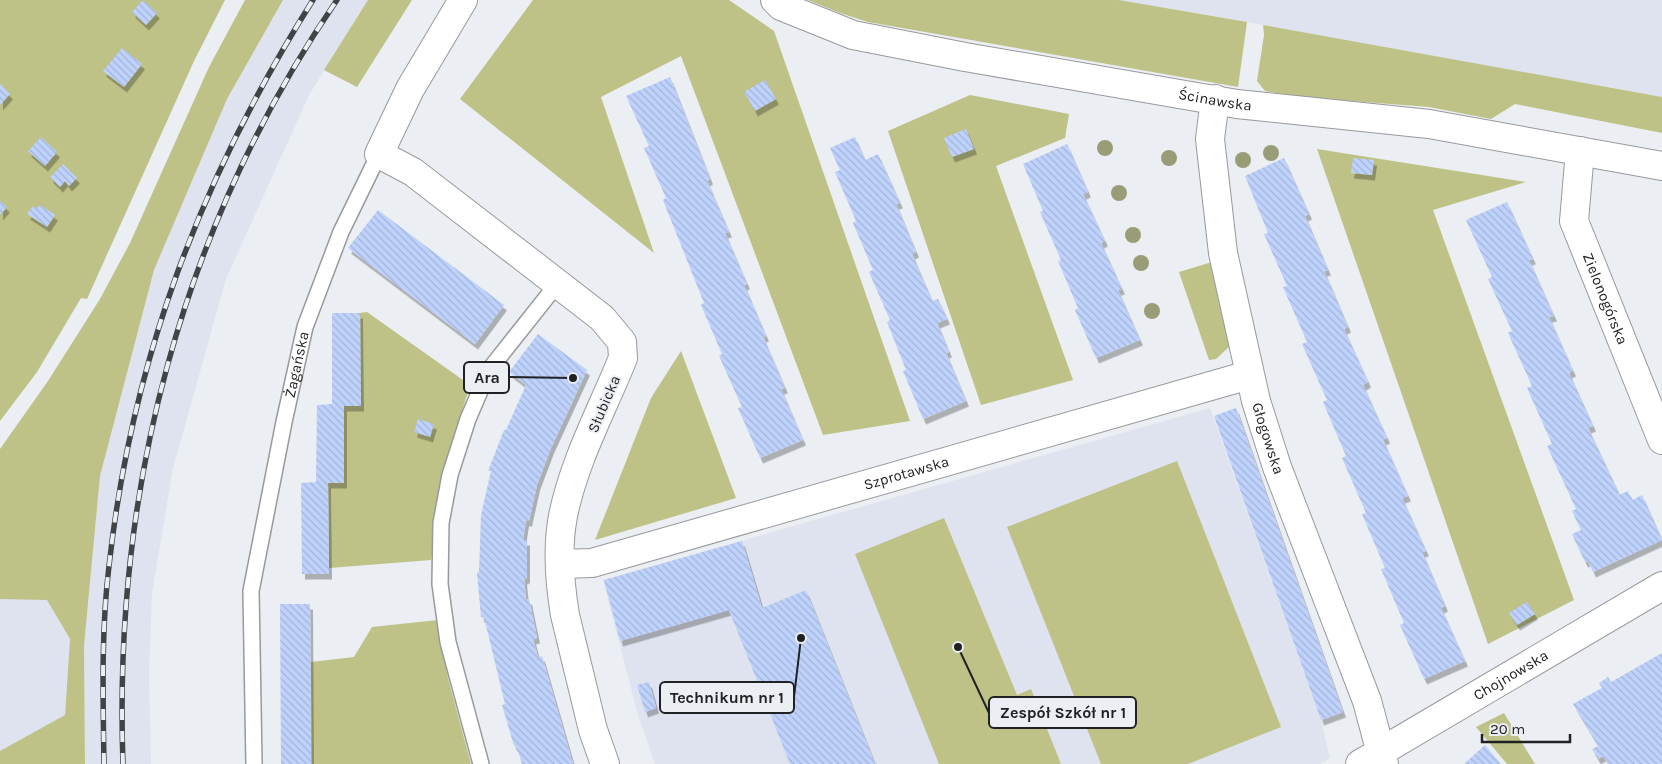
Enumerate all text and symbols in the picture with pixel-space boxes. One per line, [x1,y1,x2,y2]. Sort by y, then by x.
street label: Ścinawska [1177,85,1253,114]
street label: Zielonogórska [1579,250,1632,347]
street label: Żagańska [281,330,313,400]
callout: Ara [464,362,509,393]
text: Ara [474,368,500,387]
street label: Słubicka [584,373,624,435]
street label: Głogowska [1248,400,1288,477]
street label: Szprotawska [862,452,951,494]
street label: Chojnowska [1470,646,1551,704]
callout: Technikum nr 1 [660,682,794,713]
text: Technikum nr 1 [670,688,784,707]
callout: Zespół Szkół nr 1 [989,697,1136,728]
text: Zespół Szkół nr 1 [1000,703,1126,722]
scale bar [1482,712,1570,744]
text: 20 m [1490,720,1525,738]

